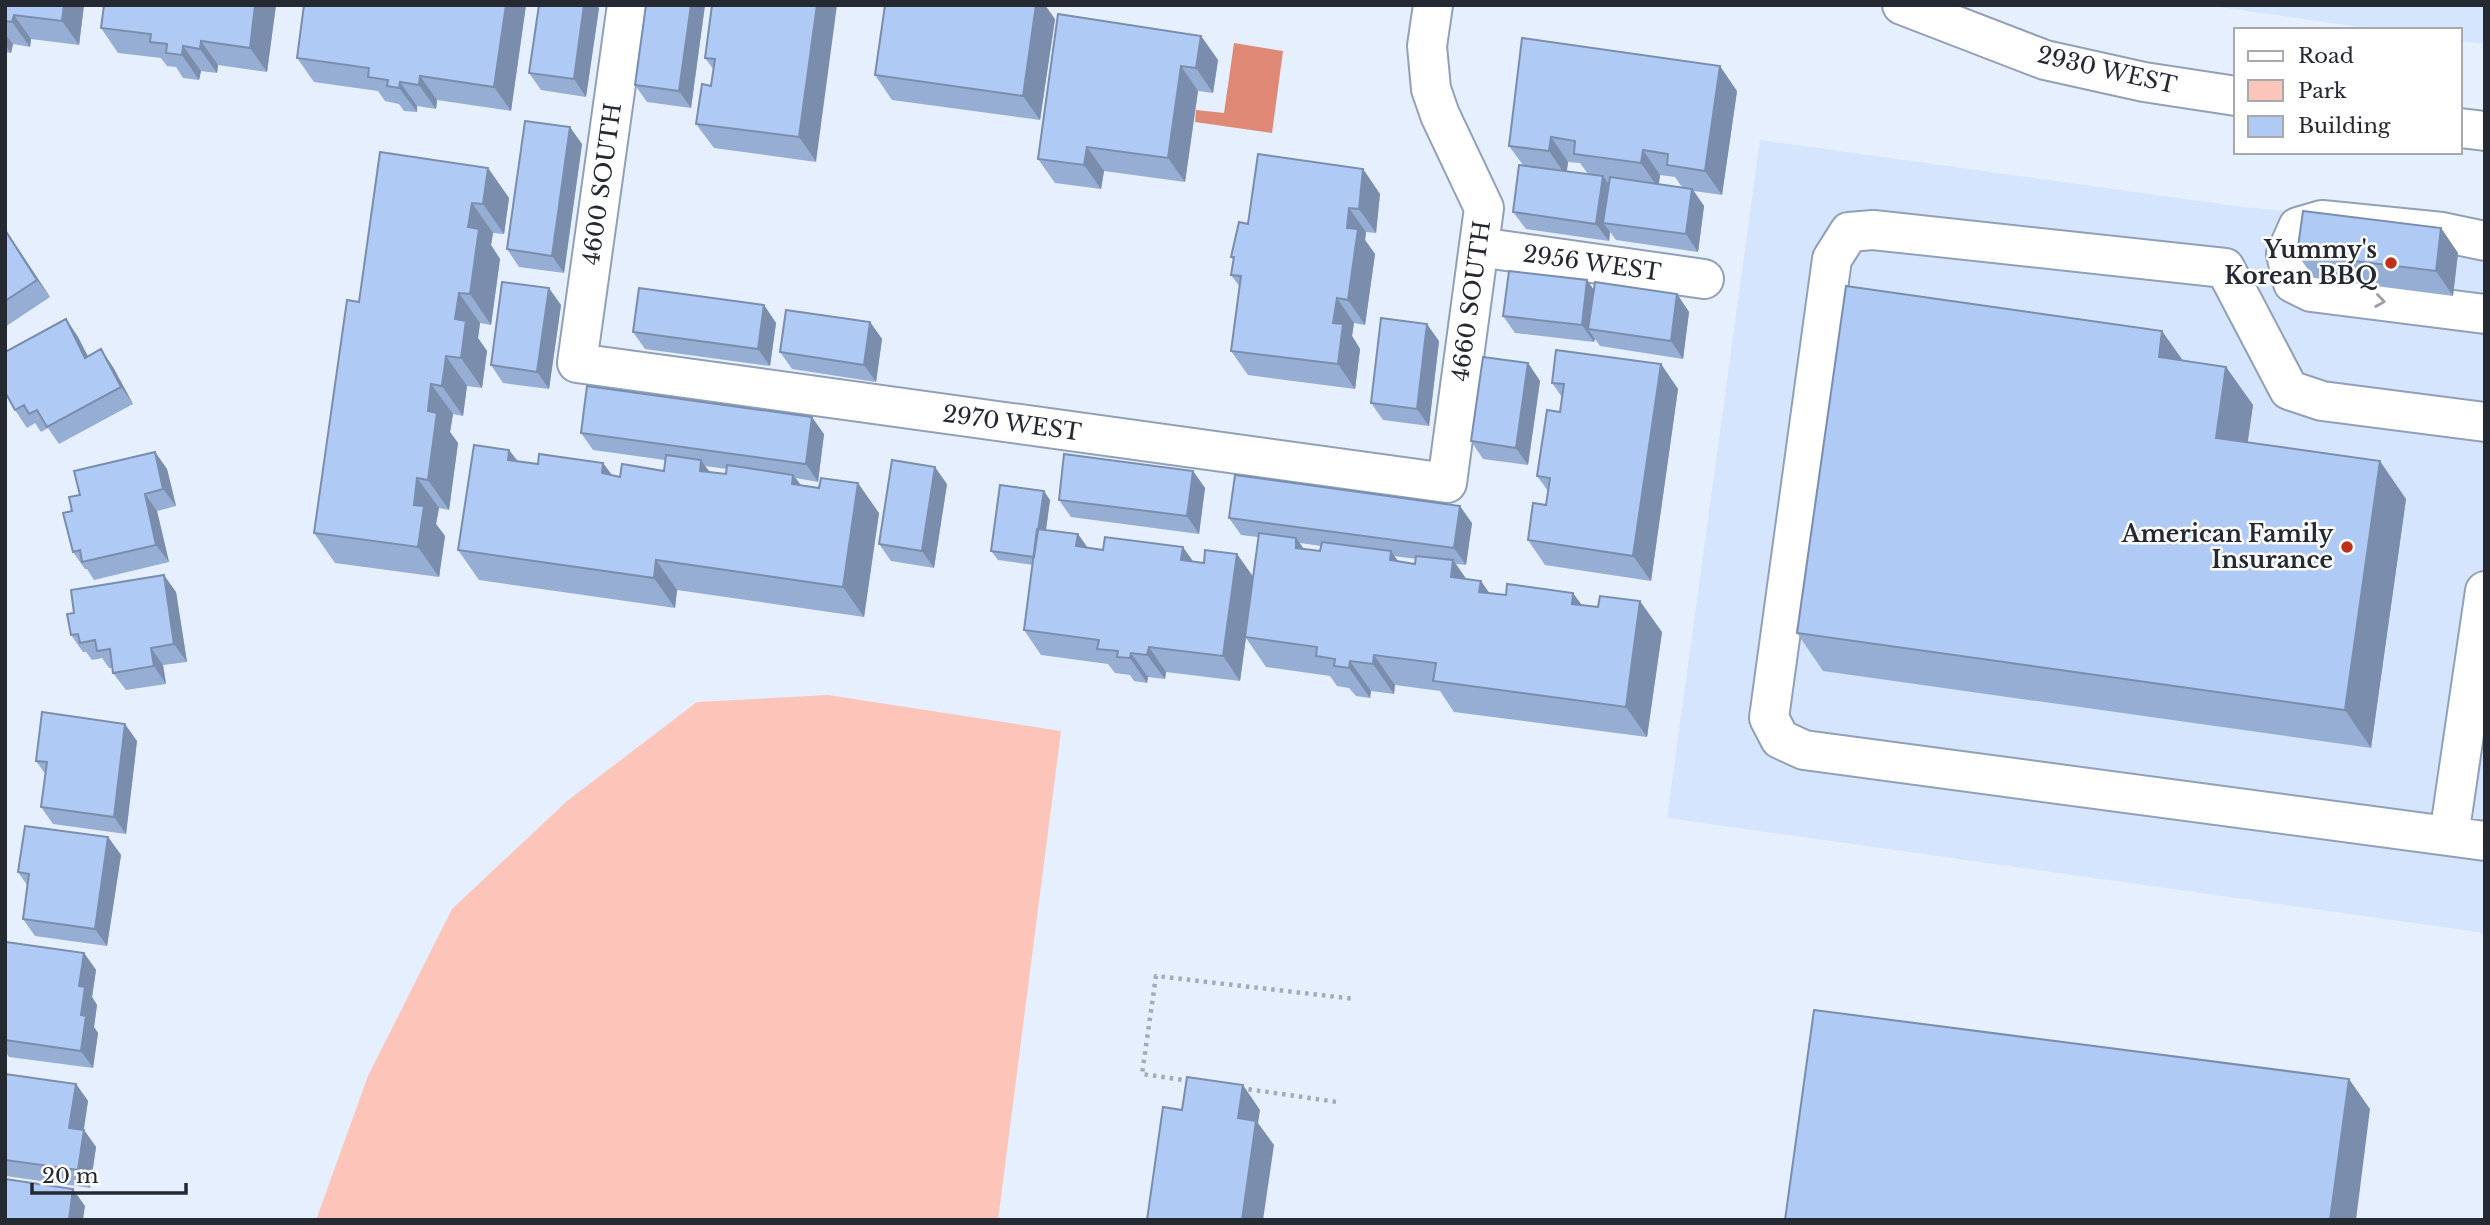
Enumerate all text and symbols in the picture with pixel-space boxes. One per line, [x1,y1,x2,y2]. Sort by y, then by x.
legend [2234,28,2462,154]
street label: 2930 WEST [2035,40,2180,100]
text: Road [2298,43,2354,69]
text: Park [2298,78,2347,104]
street label: 4600 SOUTH [577,101,627,267]
text: Building [2298,113,2391,139]
street label: 4660 SOUTH [1446,219,1496,383]
place label: Yummy's Korean BBQ [2224,236,2377,290]
street label: 2956 WEST [1521,239,1663,287]
marker: Yummy's Korean BBQ [2383,255,2399,271]
one-way arrow [2374,293,2385,308]
street label: 2970 WEST [941,399,1084,447]
place label: American Family Insurance [2121,520,2334,574]
marker: American Family Insurance [2339,539,2355,555]
scale bar [32,1152,186,1196]
text: 20 m [42,1163,99,1189]

